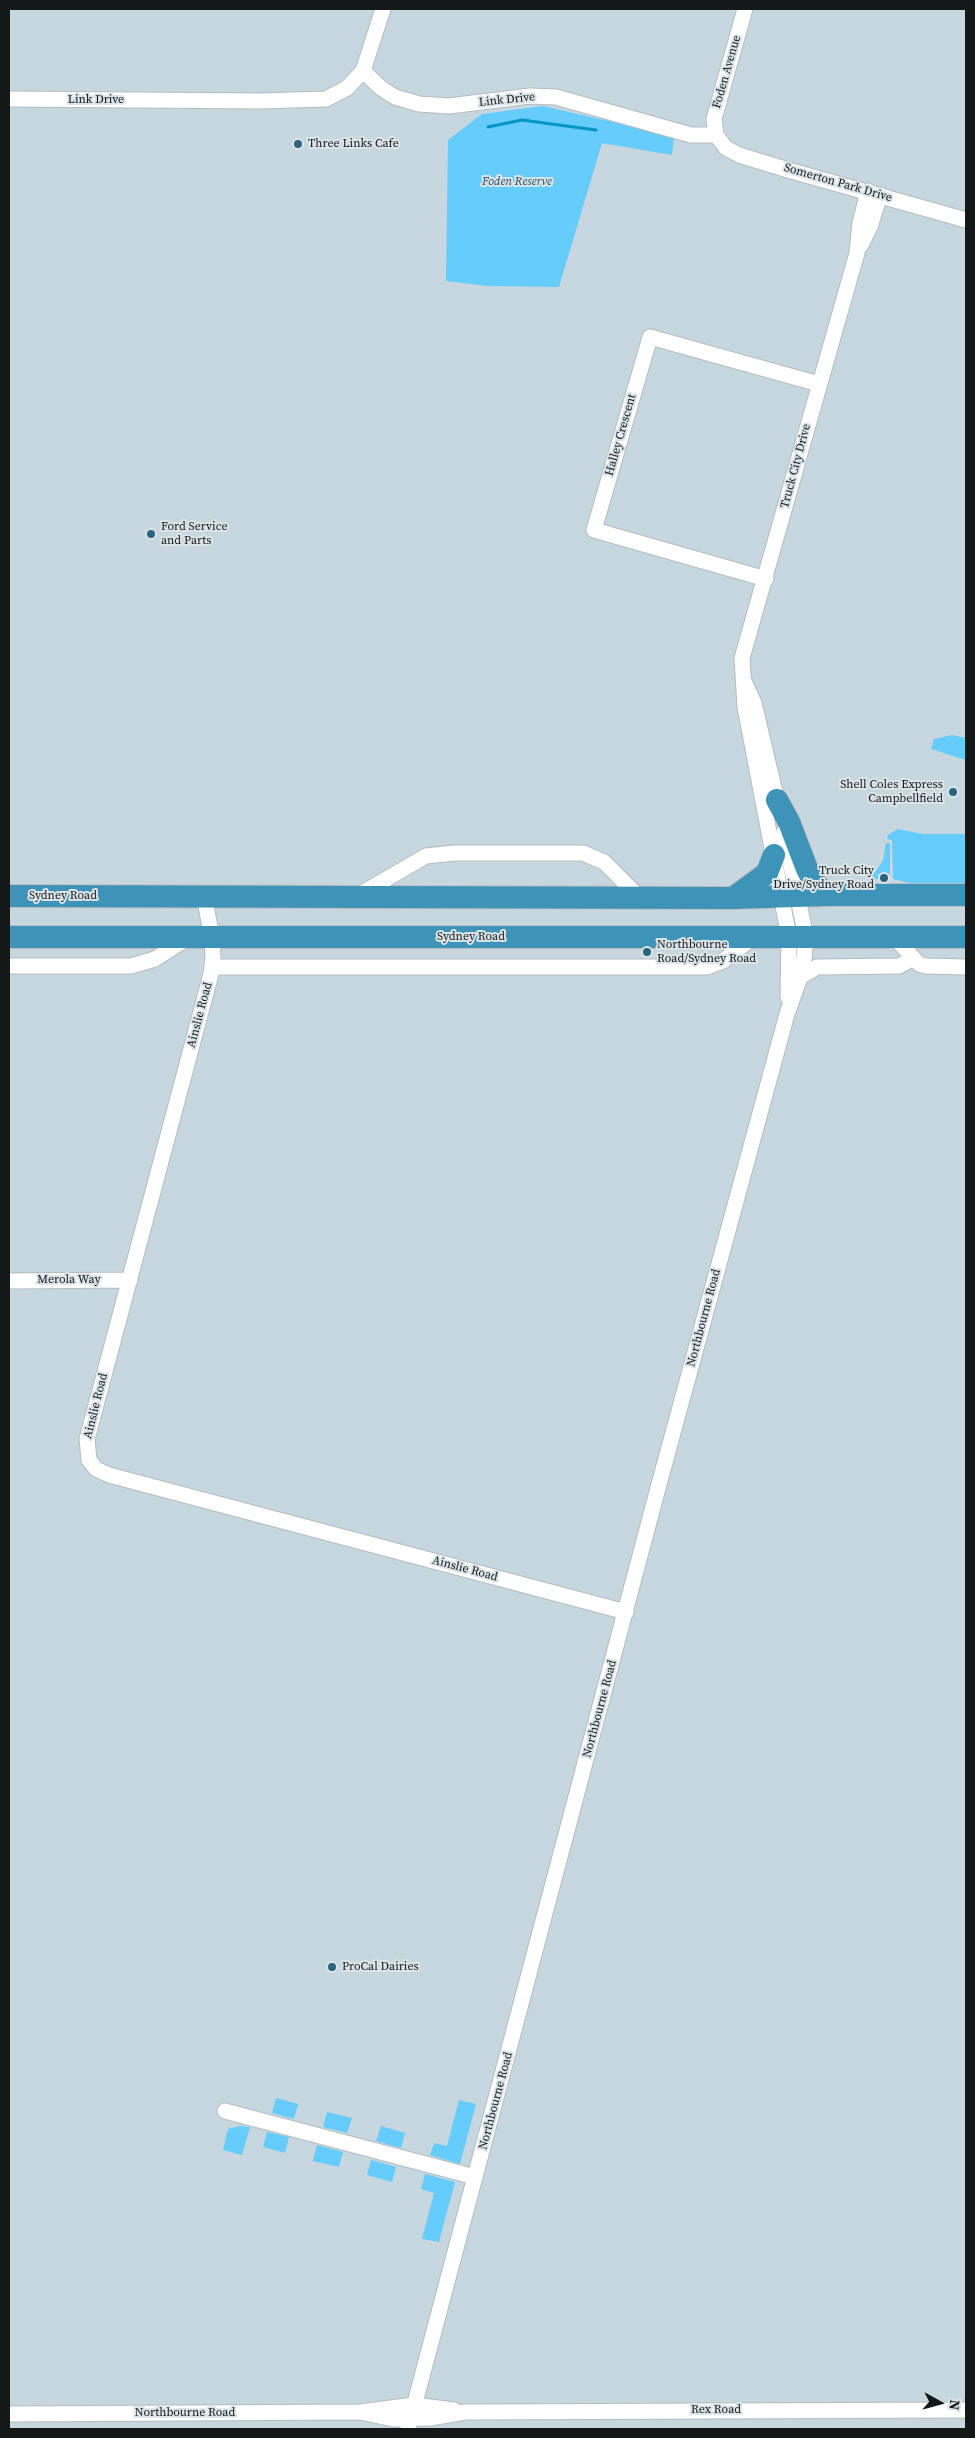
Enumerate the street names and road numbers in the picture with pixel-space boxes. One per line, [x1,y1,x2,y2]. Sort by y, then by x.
street label: Foden Avenue [710,34,744,110]
street label: Link Drive [478,90,536,110]
street label: Link Drive [68,93,124,107]
street label: Somerton Park Drive [782,161,894,205]
street label: Halley Crescent [602,392,640,478]
street label: Truck City Drive [778,422,814,510]
street label: Sydney Road [29,889,97,903]
street label: Sydney Road [437,930,505,944]
street label: Ainslie Road [184,981,216,1049]
street label: Northbourne Road [684,1268,724,1368]
street label: Merola Way [37,1273,101,1287]
street label: Ainslie Road [81,1372,111,1440]
street label: Ainslie Road [431,1553,499,1585]
street label: Northbourne Road [580,1659,620,1759]
street label: Northbourne Road [476,2051,516,2151]
street label: Rex Road [691,2403,741,2417]
street label: Northbourne Road [135,2406,235,2420]

